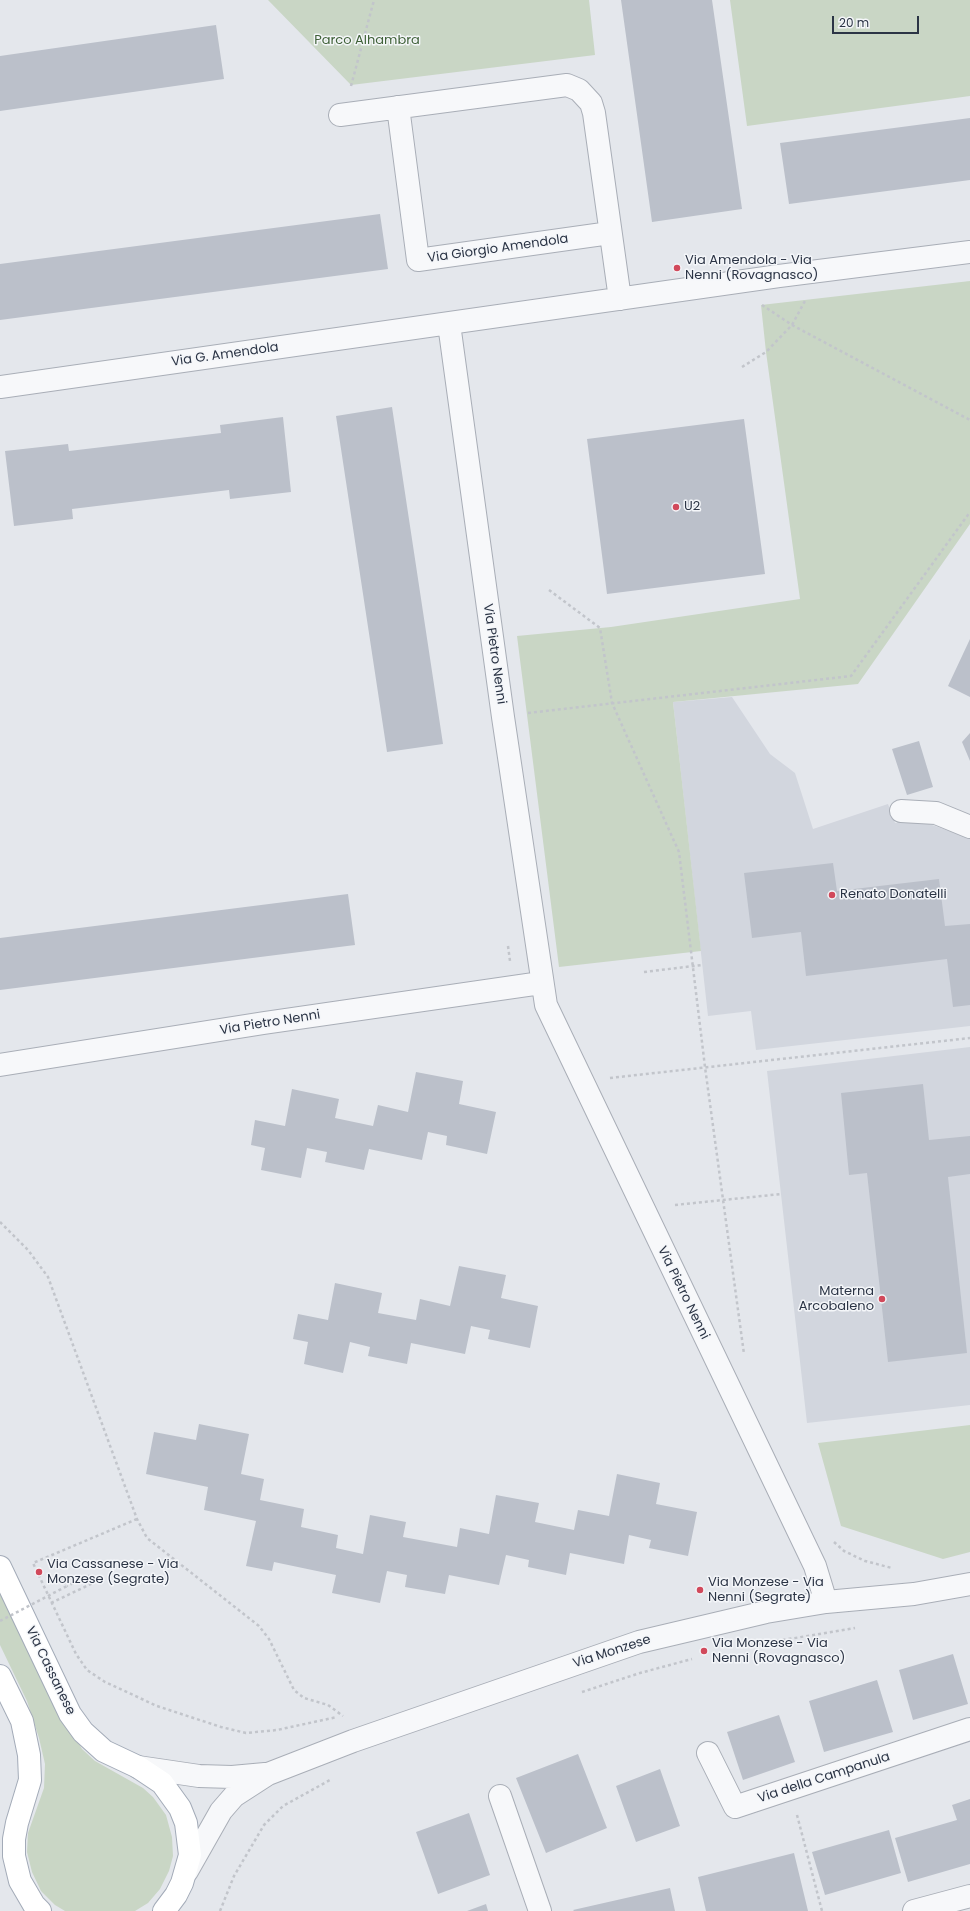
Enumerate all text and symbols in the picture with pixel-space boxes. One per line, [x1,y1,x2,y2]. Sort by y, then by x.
scale bar [834,8,921,34]
text: 20 m [839,14,869,31]
park label: Parco Alhambra [314,33,420,49]
street label: Via Giorgio Amendola [427,231,569,267]
place label: Via Amendola - Via Nenni (Rovagnasco) [685,253,819,284]
marker: Via Amendola - Via Nenni (Rovagnasco) [672,263,682,273]
street label: Via G. Amendola [170,340,280,370]
place label: U2 [684,499,700,515]
marker: U2 [671,502,681,512]
street label: Via Pietro Nenni [479,603,509,705]
place label: Renato Donatelli [840,887,947,903]
marker: Renato Donatelli [827,890,837,900]
street label: Via Pietro Nenni [219,1007,321,1039]
street label: Via Pietro Nenni [654,1244,712,1342]
place label: Materna Arcobaleno [799,1284,874,1315]
marker: Materna Arcobaleno [877,1294,887,1304]
place label: Via Cassanese - Via Monzese (Segrate) [47,1557,179,1588]
marker: Via Cassanese - Via Monzese (Segrate) [34,1567,44,1577]
place label: Via Monzese - Via Nenni (Segrate) [708,1575,824,1606]
marker: Via Monzese - Via Nenni (Segrate) [695,1585,705,1595]
street label: Via Cassanese [22,1624,78,1718]
street label: Via Monzese [571,1632,653,1672]
place label: Via Monzese - Via Nenni (Rovagnasco) [712,1636,846,1667]
marker: Via Monzese - Via Nenni (Rovagnasco) [699,1646,709,1656]
street label: Via della Campanula [756,1749,892,1807]

